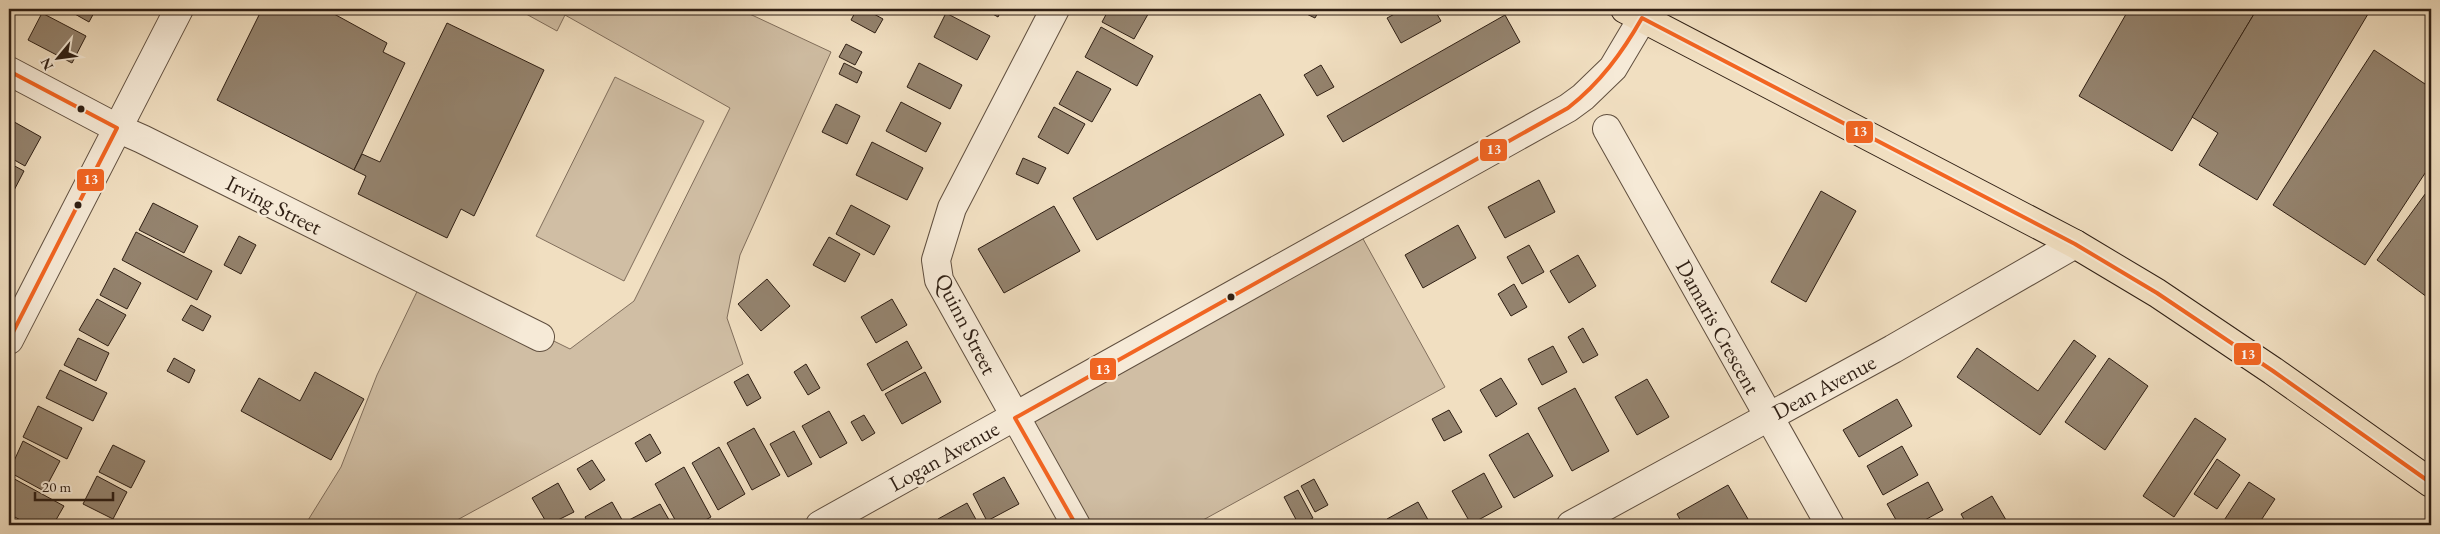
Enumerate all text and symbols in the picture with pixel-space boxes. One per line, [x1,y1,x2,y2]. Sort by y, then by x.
north arrow [32,32,82,82]
text: N [36,54,57,74]
unlabelled marker [76,104,86,114]
line badge: 13 [1845,120,1874,144]
text: 13 [1853,122,1867,140]
line badge: 13 [1479,138,1508,162]
text: 13 [1487,140,1501,158]
line badge: 13 [76,168,105,192]
street label: Irving Street [221,169,327,242]
text: 13 [84,170,98,188]
unlabelled marker [73,200,83,210]
street label: Damaris Crescent [1669,254,1767,400]
street label: Quinn Street [928,269,1004,380]
unlabelled marker [1226,292,1236,302]
line badge: 13 [2233,342,2262,366]
text: 13 [2241,345,2255,363]
street label: Dean Avenue [1767,347,1881,426]
line badge: 13 [1089,357,1117,381]
text: 13 [1096,360,1110,378]
street label: Logan Avenue [884,414,1004,498]
scale bar [35,469,112,501]
text: 20 m [42,477,71,496]

